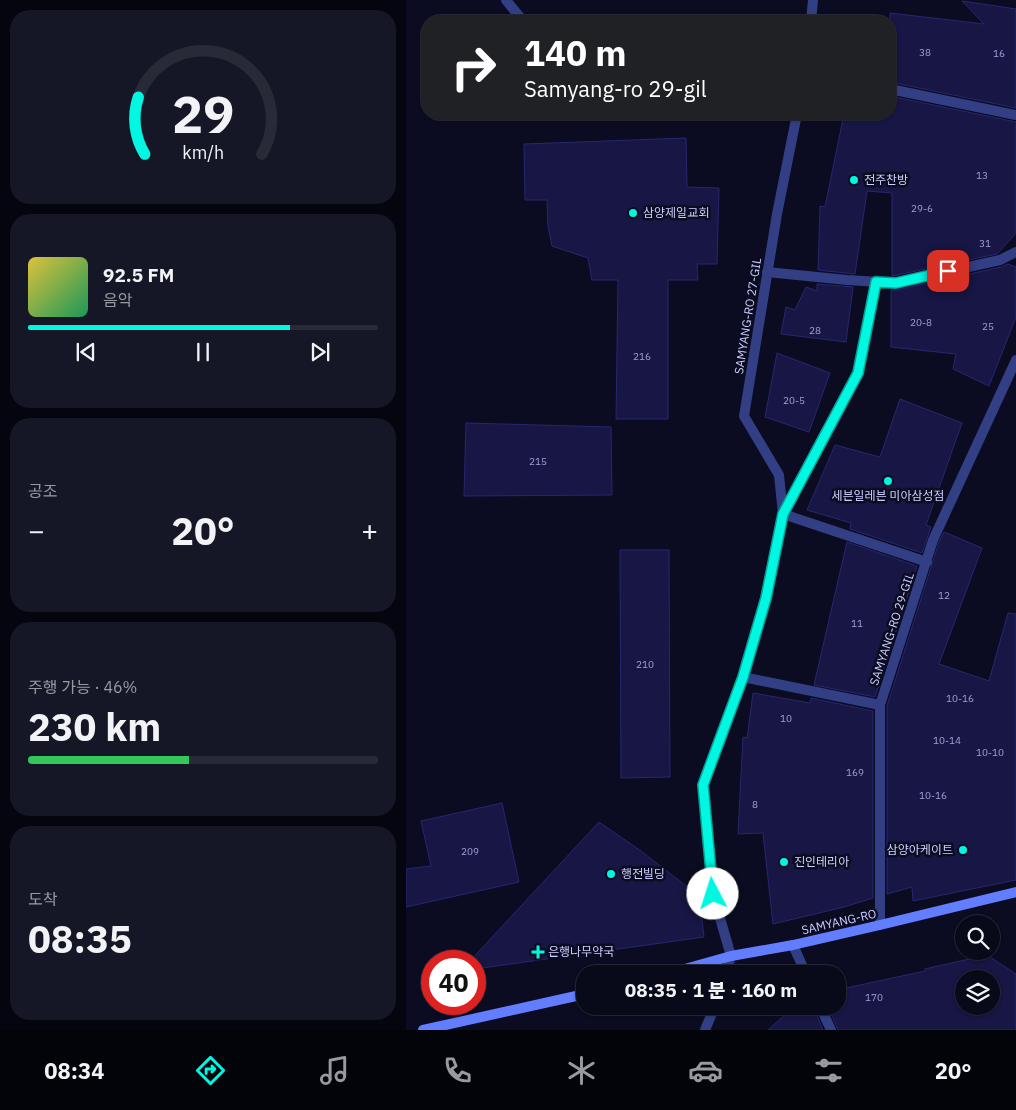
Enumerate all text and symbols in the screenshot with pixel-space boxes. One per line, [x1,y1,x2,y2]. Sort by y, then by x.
text: 140 m [524,30,627,76]
icon: right [441,35,506,100]
house number: 38 [919,46,931,59]
house number: 16 [993,47,1005,60]
text: Samyang-ro 29-gil [524,74,707,103]
text: 29 [172,80,234,147]
text: km/h [182,141,224,164]
house number: 13 [976,169,988,182]
place label: 전주찬방 [864,172,908,187]
marker: 전주찬방 [848,174,860,186]
house number: 29-6 [911,202,933,215]
place label: 삼양제일교회 [643,205,709,220]
marker: 삼양제일교회 [627,207,639,219]
house number: 31 [979,237,991,250]
pin [927,250,969,292]
street label: SAMYANG-RO 27-GIL [731,257,764,375]
icon: arrive [934,257,962,285]
text: 92.5 FM [103,263,174,287]
text: 음악 [103,290,132,310]
house number: 20-8 [910,316,932,329]
house number: 25 [982,320,994,333]
house number: 28 [809,324,821,337]
icon: previous [72,338,100,366]
icon: pause [189,338,217,366]
icon: next [306,338,334,366]
house number: 216 [633,350,651,363]
house number: 20-5 [783,394,805,407]
house number: 215 [529,455,547,468]
marker: 세븐일레븐 미아삼성점 [882,475,894,487]
text: 공조 [28,481,57,501]
place label: 세븐일레븐 미아삼성점 [831,488,945,503]
text: 20° [171,506,235,555]
text: − [28,512,45,549]
text: + [361,512,378,549]
street label: SAMYANG-RO 29-GIL [866,571,917,687]
house number: 12 [938,589,950,602]
house number: 11 [851,617,863,630]
house number: 210 [636,658,654,671]
text: 주행 가능 · 46% [28,677,137,697]
house number: 10-16 [946,692,974,705]
text: 230 km [28,702,161,751]
house number: 10 [780,712,792,725]
house number: 10-14 [933,734,961,747]
house number: 10-10 [976,746,1004,759]
house number: 169 [846,766,864,779]
house number: 10-16 [919,789,947,802]
house number: 8 [752,798,758,811]
place label: 삼양아케이트 [887,842,953,857]
marker: 삼양아케이트 [957,844,969,856]
house number: 209 [461,845,479,858]
place label: 진인테리아 [794,854,849,869]
marker: 진인테리아 [778,856,790,868]
place label: 행전빌딩 [621,866,665,881]
position arrow [686,867,738,919]
marker: 행전빌딩 [605,868,617,880]
text: 도착 [28,889,57,909]
street label: SAMYANG-RO [800,906,878,937]
text: 08:35 [28,914,132,963]
map controls [955,915,1000,1015]
button: search [955,915,1000,960]
place label: 은행나무약국 [548,944,614,959]
marker: 은행나무약국 [532,946,544,958]
speed limit sign: 40 [421,950,486,1015]
button: layers [955,970,1000,1015]
text: 08:35 · 1 분 · 160 m [625,978,797,1002]
house number: 170 [865,991,883,1004]
icon: directions [193,1053,228,1088]
icon: music [317,1053,352,1088]
icon: phone [440,1053,475,1088]
icon: climate [564,1053,599,1088]
icon: car [688,1053,723,1088]
icon: filters [811,1053,846,1088]
text: 08:34 [44,1056,104,1085]
text: 20° [935,1056,972,1085]

